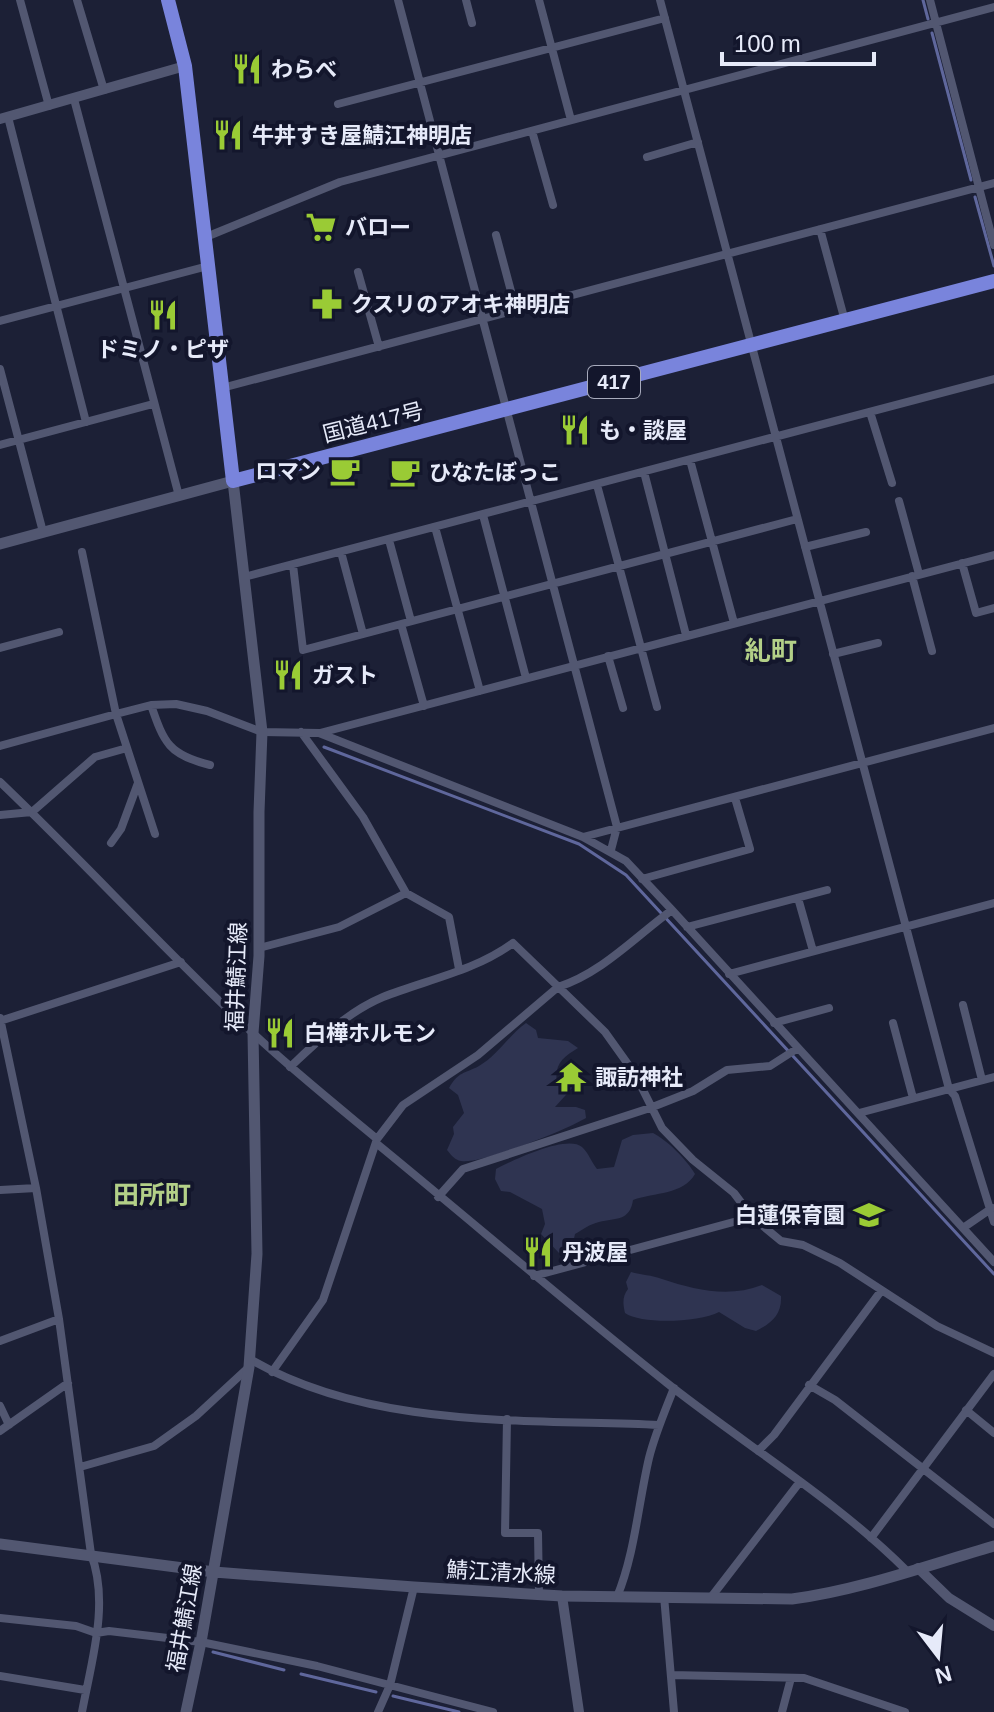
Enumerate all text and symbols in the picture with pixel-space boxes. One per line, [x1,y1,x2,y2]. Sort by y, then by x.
scale bar [722,16,874,66]
text: 100 m [734,30,801,57]
restaurant icon: わらべ [230,52,264,86]
place label: わらべ [271,57,337,82]
restaurant icon: 牛丼すき屋鯖江神明店 [211,118,245,152]
place label: 牛丼すき屋鯖江神明店 [252,123,472,148]
supermarket icon: バロー [304,210,338,244]
place label: バロー [345,215,411,240]
pharmacy icon: クスリのアオキ神明店 [310,287,344,321]
place label: クスリのアオキ神明店 [351,292,570,317]
restaurant icon: ドミノ・ピザ [146,298,180,332]
place label: ドミノ・ピザ [97,337,229,362]
road number: 417 [588,366,640,398]
street label: 国道417号 [320,398,426,447]
restaurant icon: も・談屋 [558,413,592,447]
place label: も・談屋 [599,418,687,443]
cafe icon: ロマン [328,454,362,488]
cafe icon: ひなたぼっこ [388,455,422,489]
place label: ロマン [255,459,321,484]
place label: ひなたぼっこ [429,460,561,485]
district label: 糺町 [745,636,797,666]
restaurant icon: ガスト [271,658,305,692]
place label: ガスト [312,663,378,688]
street label: 福井鯖江線 [222,922,251,1032]
restaurant icon: 白樺ホルモン [263,1016,297,1050]
place label: 白樺ホルモン [304,1021,436,1046]
temple icon: 諏訪神社 [554,1060,588,1094]
place label: 諏訪神社 [595,1065,683,1090]
district label: 田所町 [113,1180,191,1210]
school or university icon: 白蓮保育園 [852,1198,886,1232]
place label: 白蓮保育園 [735,1203,845,1228]
restaurant icon: 丹波屋 [521,1235,555,1269]
place label: 丹波屋 [562,1240,628,1265]
street label: 鯖江清水線 [445,1557,557,1588]
street label: 福井鯖江線 [163,1562,206,1674]
north arrow [898,1616,978,1696]
text: N [932,1661,954,1689]

